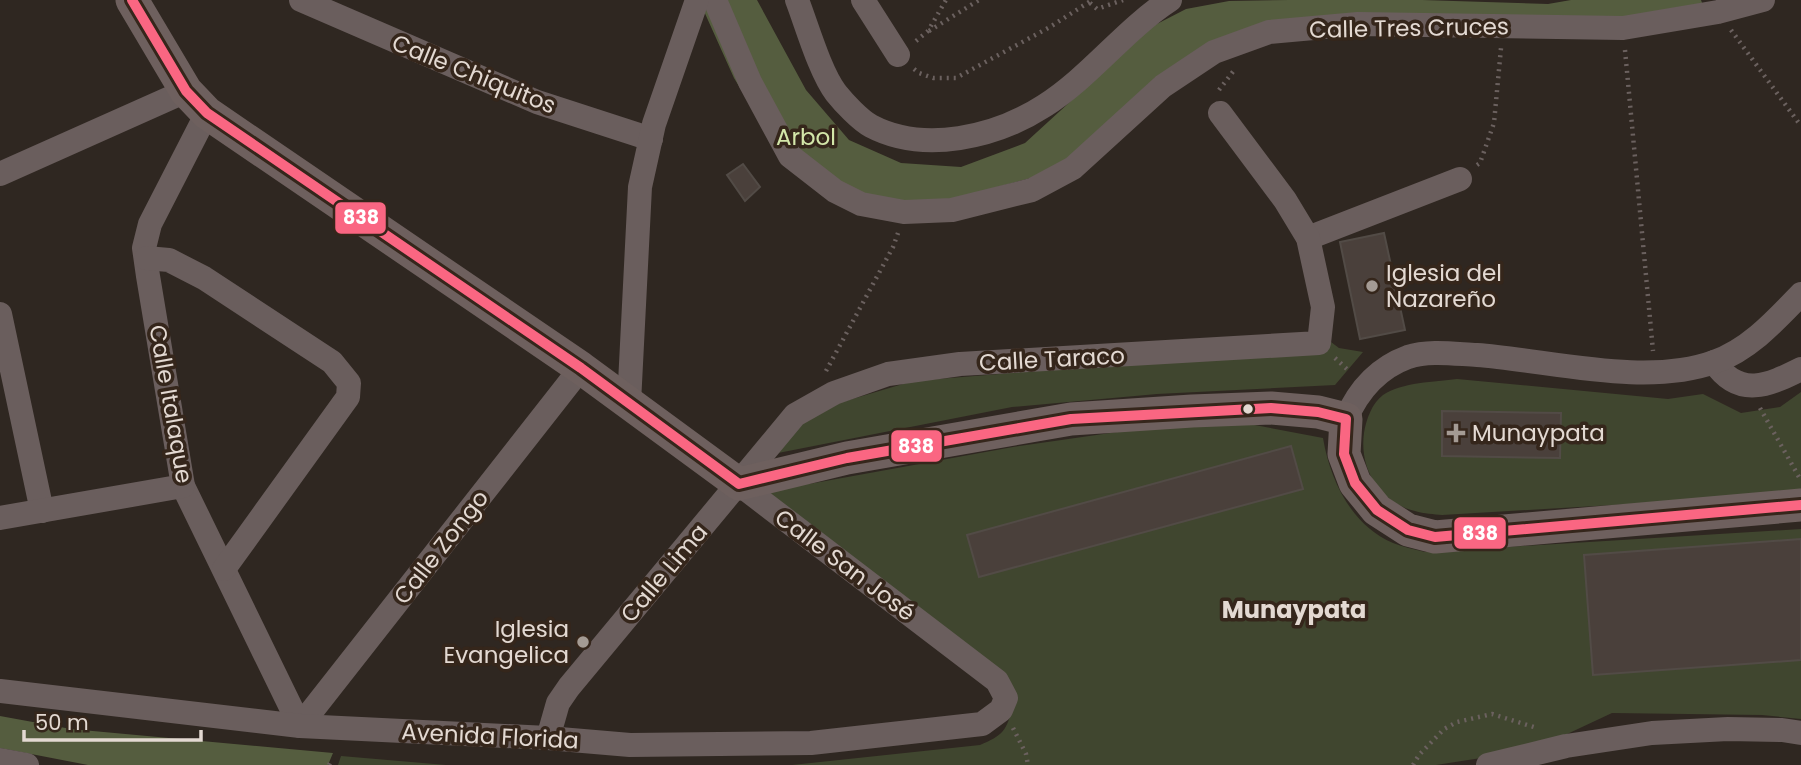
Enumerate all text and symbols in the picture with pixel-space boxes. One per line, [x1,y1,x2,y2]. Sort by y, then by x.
street label: Calle Tres Cruces [1309,10,1509,46]
street label: Calle Chiquitos [387,27,561,121]
park label: Arbol [776,121,836,153]
line badge: 838 [334,201,387,235]
text: 838 [343,204,379,231]
place label: Iglesia del Nazareño [1386,257,1502,315]
marker: Iglesia del Nazareño [1364,278,1380,294]
street label: Calle Italaque [141,322,201,486]
street label: Calle Taraco [978,339,1126,379]
unlabelled marker [1241,402,1255,416]
place label: Munaypata [1472,417,1605,449]
marker: Munaypata [1446,423,1466,443]
line badge: 838 [890,429,943,463]
text: 838 [898,433,934,460]
street label: Calle Zongo [386,483,496,611]
street label: Calle San José [768,502,922,628]
line badge: 838 [1453,516,1507,550]
street label: Calle Lima [613,517,715,629]
text: 838 [1462,520,1498,547]
district label: Munaypata [1222,593,1366,626]
place label: Iglesia Evangelica [443,613,569,671]
marker: Iglesia Evangelica [575,634,591,650]
scale bar [24,698,201,742]
text: 50 m [35,708,89,737]
street label: Avenida Florida [400,715,580,757]

